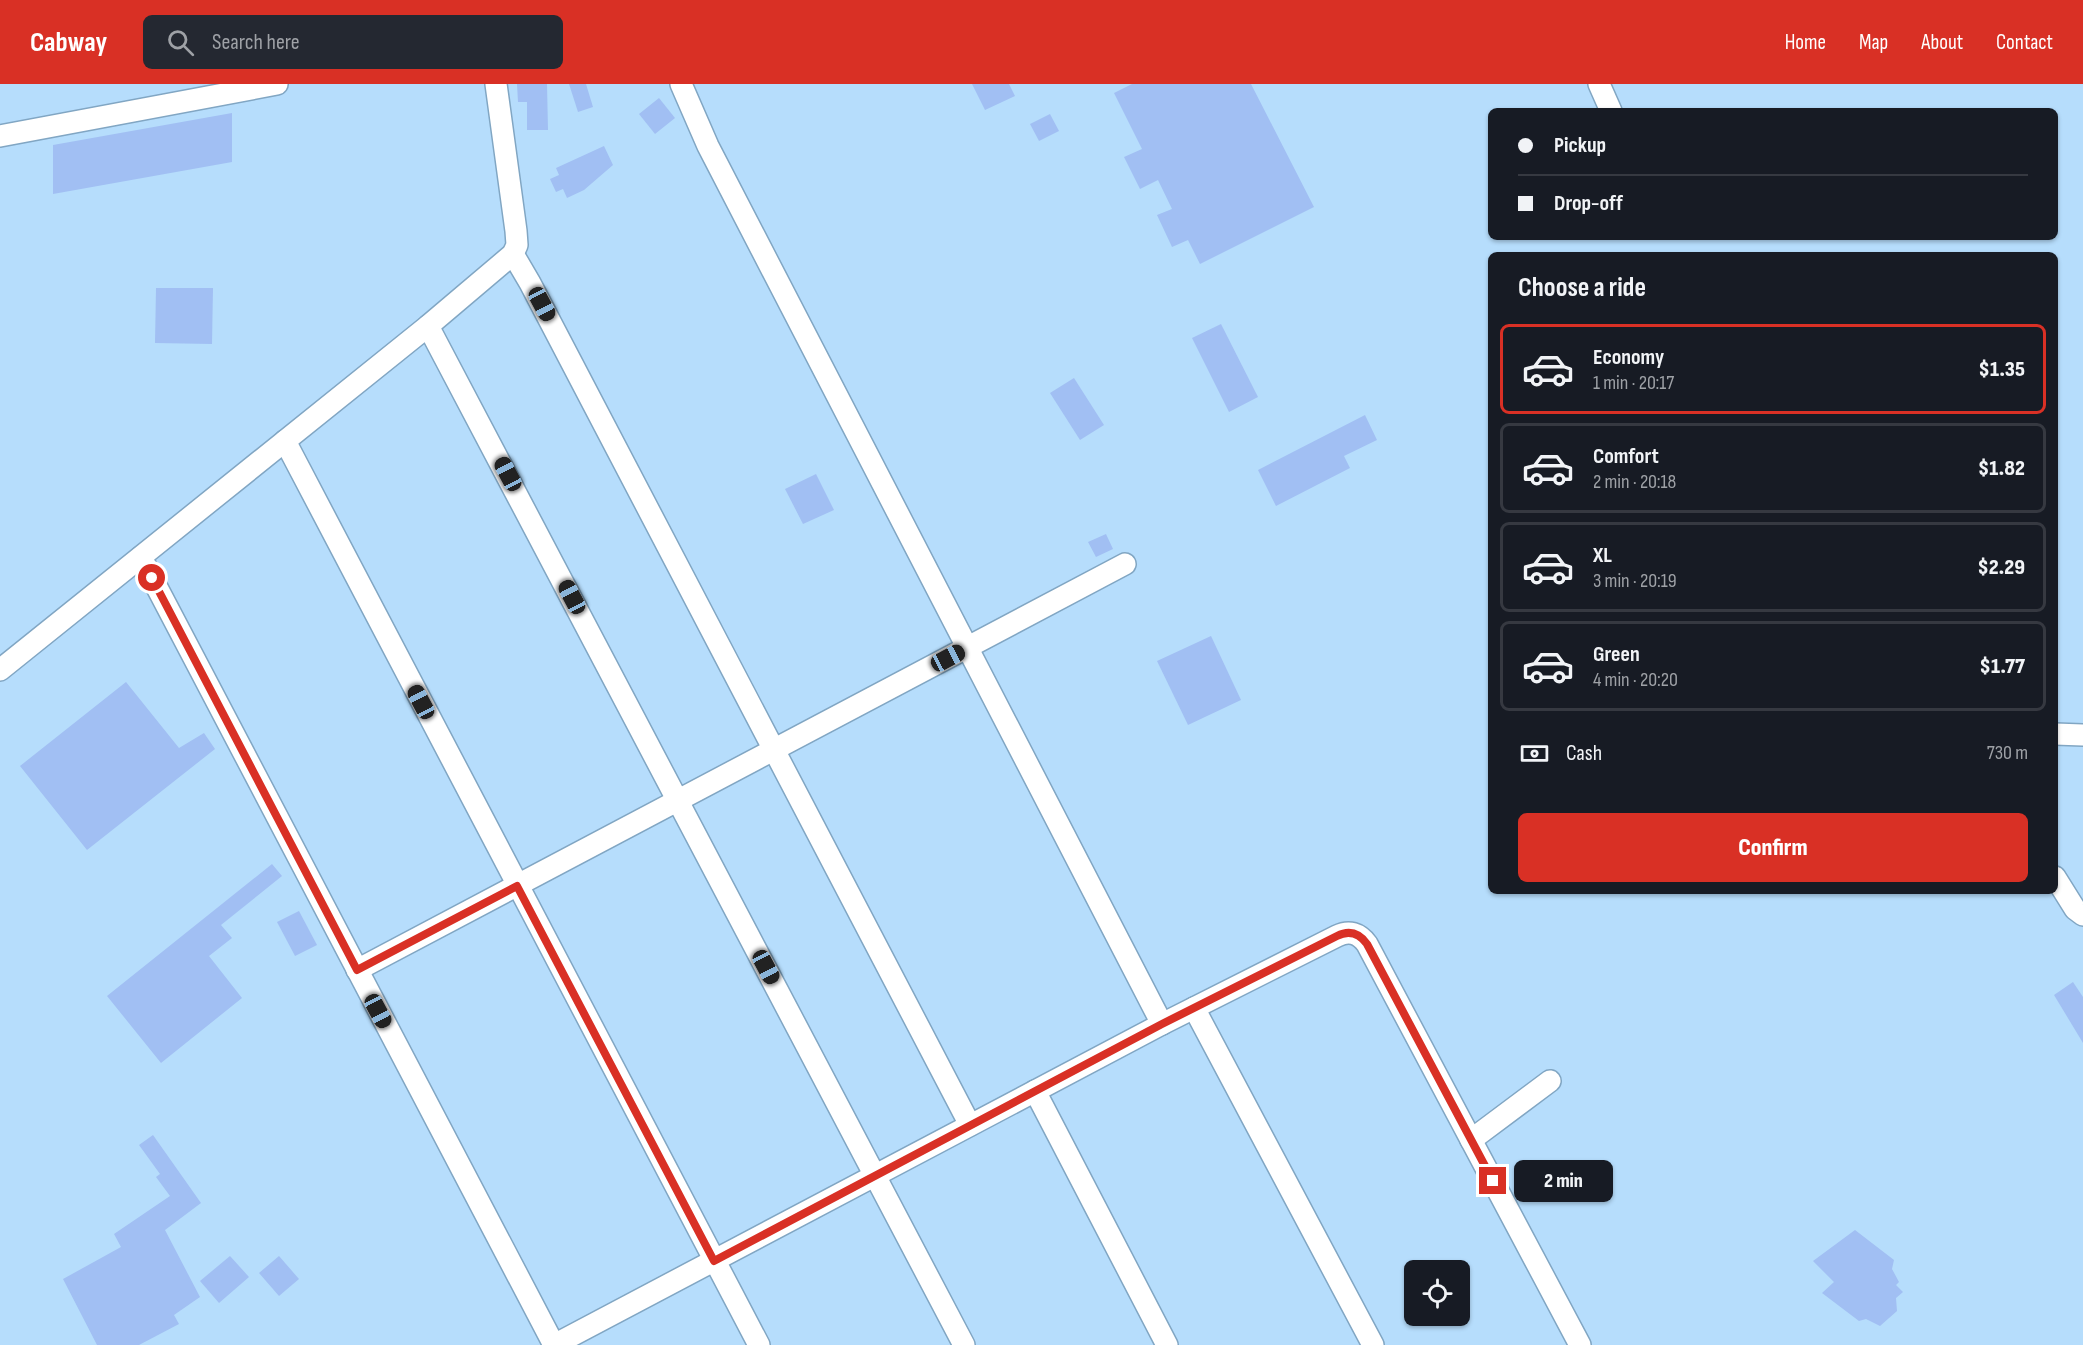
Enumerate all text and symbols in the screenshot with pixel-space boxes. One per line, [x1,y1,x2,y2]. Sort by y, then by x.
search box [143,15,563,69]
text: Cabway [30,26,107,59]
icon: search [164,26,197,59]
text: Search here [212,29,300,56]
text: Home [1785,30,1826,55]
text: Map [1859,30,1888,55]
text: About [1921,30,1963,55]
text: Contact [1996,30,2053,55]
text: Pickup [1554,132,1606,159]
text: Drop-off [1554,190,1623,217]
text: Choose a ride [1518,272,1646,304]
car [526,284,558,324]
icon: car [1521,342,1575,396]
text: Economy [1593,344,1664,371]
text: $1.35 [1979,356,2025,383]
text: 1 min · 20:17 [1593,371,1674,395]
icon: car [1521,441,1575,495]
text: Comfort [1593,443,1659,470]
car [492,454,524,494]
text: $1.82 [1978,455,2025,482]
text: 2 min · 20:18 [1593,470,1676,494]
icon: car [1521,540,1575,594]
text: XL [1593,542,1612,569]
text: $2.29 [1977,554,2025,581]
route start [138,564,165,591]
text: 3 min · 20:19 [1593,569,1677,593]
car [556,577,588,617]
icon: car [1521,639,1575,693]
text: Green [1593,641,1640,668]
car [928,642,968,674]
text: $1.77 [1980,653,2025,680]
text: 4 min · 20:20 [1593,668,1678,692]
car [405,682,437,722]
icon: cash [1518,737,1551,770]
text: Cash [1566,740,1602,767]
text: 730 m [1987,741,2028,765]
button: Confirm [1518,813,2028,882]
car [750,947,782,987]
car [362,991,394,1031]
callout: 2 min [1514,1160,1613,1202]
route end [1479,1167,1506,1194]
text: 2 min [1544,1169,1583,1193]
map controls [1404,1260,1470,1326]
button: locate [1404,1260,1470,1326]

